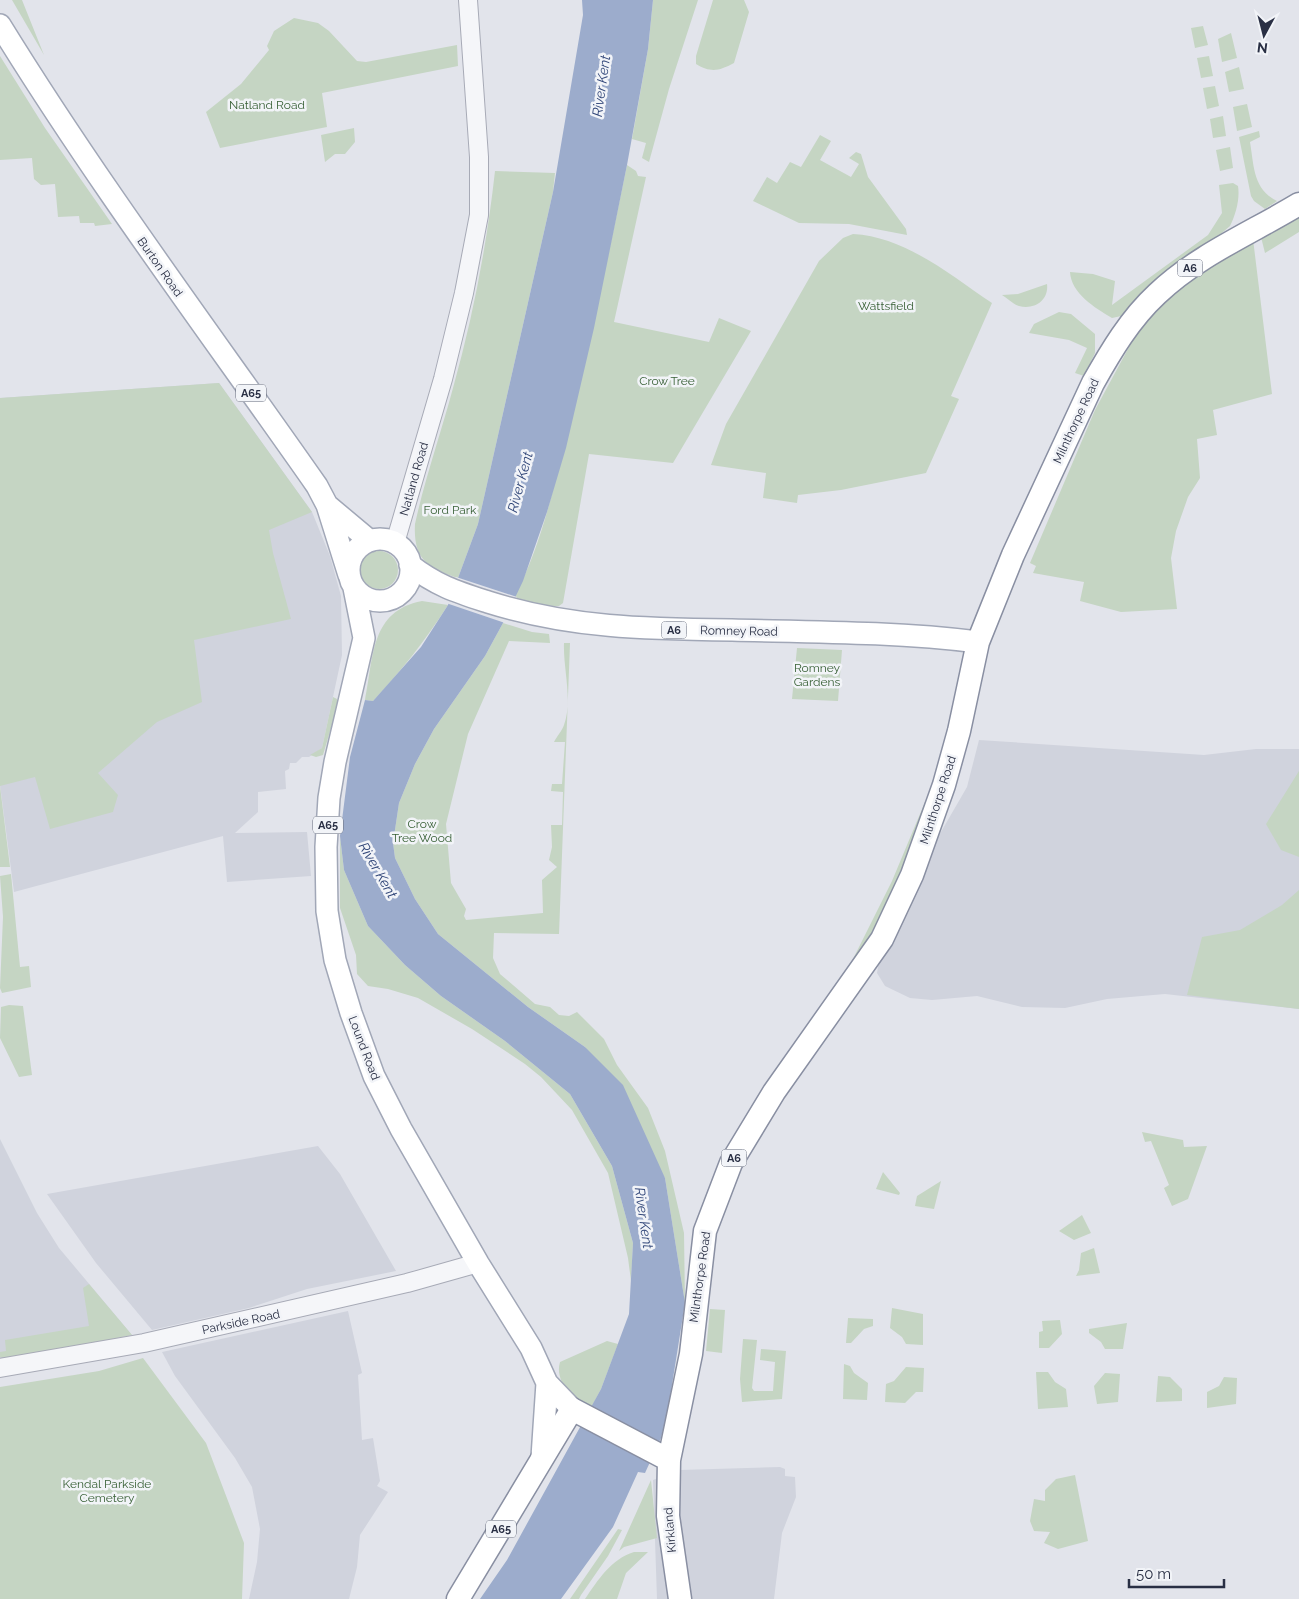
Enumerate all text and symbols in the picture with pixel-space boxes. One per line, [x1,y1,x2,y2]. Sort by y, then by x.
north arrow [1239,10,1289,60]
text: N [1256,39,1269,56]
water label: River Kent [589,54,613,118]
park label: Natland Road [229,98,305,112]
street label: Burton Road [134,235,186,299]
road number: A6 [1178,260,1202,276]
park label: Wattsfield [858,299,914,313]
park label: Crow Tree [639,374,695,388]
street label: Milnthorpe Road [1050,376,1102,466]
road number: A65 [236,384,266,402]
street label: Natland Road [397,441,431,517]
water label: River Kent [504,450,536,514]
park label: Ford Park [424,503,477,517]
road number: A6 [662,622,686,638]
street label: Romney Road [700,623,778,639]
park label: Romney Gardens [794,661,841,689]
street label: Milnthorpe Road [917,754,959,846]
road number: A65 [313,816,343,834]
park label: Crow Tree Wood [392,817,452,845]
water label: River Kent [356,839,401,901]
street label: Lound Road [345,1014,383,1082]
road number: A6 [722,1150,746,1166]
water label: River Kent [632,1186,656,1250]
street label: Milnthorpe Road [687,1230,713,1324]
street label: Parkside Road [201,1307,281,1337]
park label: Kendal Parkside Cemetery [63,1477,151,1505]
street label: Kirkland [661,1507,679,1553]
road number: A65 [486,1520,516,1538]
scale bar [1129,1556,1224,1588]
text: 50 m [1136,1565,1171,1583]

